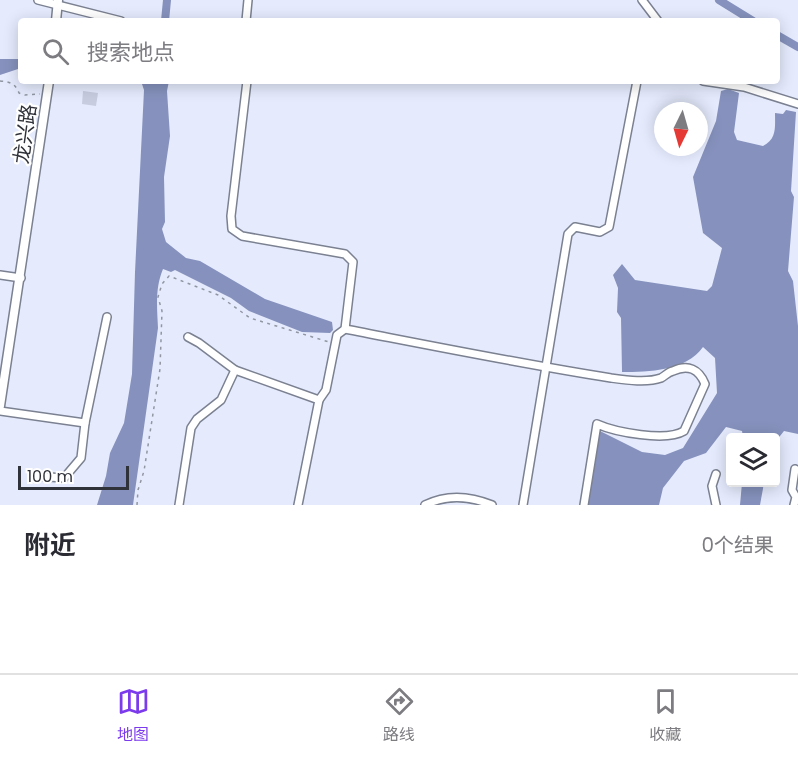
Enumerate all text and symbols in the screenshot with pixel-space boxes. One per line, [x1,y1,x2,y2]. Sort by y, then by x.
search box [18,18,780,84]
icon: search [39,35,72,68]
text: 搜索地点 [87,37,175,68]
street label: 龙兴路 [7,102,43,166]
north arrow [654,102,708,156]
map controls [726,433,780,487]
button: layers [726,433,780,487]
scale bar [18,463,129,490]
text: 100 m [27,465,73,488]
text: 附近 [24,527,76,563]
text: 0个结果 [701,531,774,559]
tab: 地图 [117,685,150,747]
tab: 路线 [383,685,416,747]
tab: 收藏 [649,685,682,747]

